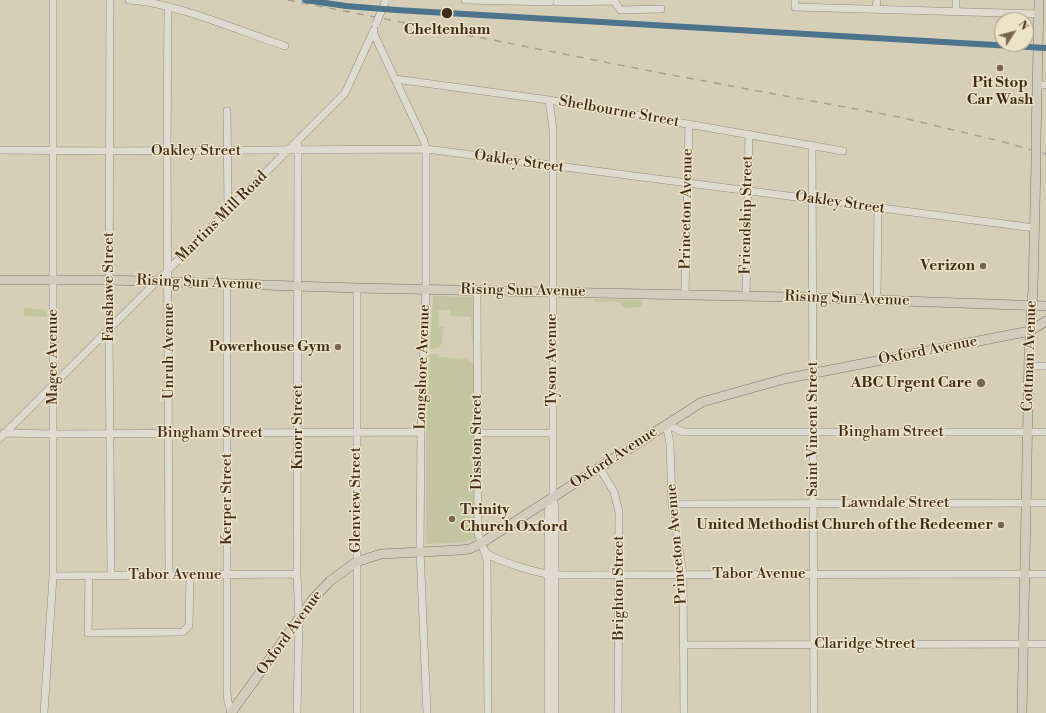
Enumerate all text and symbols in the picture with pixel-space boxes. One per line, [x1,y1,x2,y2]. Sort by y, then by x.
marker: Cheltenham [440,6,454,20]
north arrow [994,12,1034,52]
text: N [1015,18,1031,33]
place label: Cheltenham [404,21,490,39]
marker: Pit Stop Car Wash [995,63,1005,73]
place label: Pit Stop Car Wash [967,74,1033,109]
street label: Shelbourne Street [557,93,681,131]
street label: Oakley Street [151,142,241,160]
street label: Oakley Street [473,147,565,177]
street label: Princeton Avenue [677,148,697,270]
street label: Friendship Street [737,155,757,275]
street label: Martins Mill Road [173,168,271,266]
street label: Oakley Street [794,188,886,218]
street label: Fanshawe Street [100,232,118,342]
place label: Verizon [920,257,975,275]
marker: Verizon [978,261,988,271]
street label: Rising Sun Avenue [136,272,262,294]
street label: Rising Sun Avenue [460,281,586,301]
street label: Rising Sun Avenue [784,288,910,310]
street label: Cottman Avenue [1019,300,1041,412]
street label: Unruh Avenue [160,303,178,399]
street label: Longshore Avenue [412,304,434,430]
street label: Magee Avenue [44,309,62,405]
street label: Tyson Avenue [543,313,561,407]
street label: Oxford Avenue [877,333,979,369]
place label: Powerhouse Gym [209,338,330,356]
marker: Powerhouse Gym [333,342,343,352]
street label: Saint Vincent Street [804,361,822,497]
place label: ABC Urgent Care [850,374,972,392]
marker: ABC Urgent Care [975,377,987,389]
street label: Knorr Street [289,384,307,470]
street label: Disston Street [468,394,486,490]
street label: Oxford Avenue [567,423,661,493]
street label: Bingham Street [838,423,944,441]
street label: Bingham Street [157,424,263,442]
street label: Glenview Street [347,447,365,553]
street label: Kerper Street [218,453,236,545]
street label: Princeton Avenue [663,483,691,605]
street label: Lawndale Street [841,494,949,512]
place label: Trinity Church Oxford [460,501,568,536]
marker: Trinity Church Oxford [447,514,457,524]
place label: United Methodist Church of the Redeemer [696,516,993,534]
marker: United Methodist Church of the Redeemer [996,520,1006,530]
street label: Brighton Street [610,535,628,641]
street label: Tabor Avenue [712,565,806,583]
street label: Tabor Avenue [128,566,222,584]
street label: Oxford Avenue [253,587,327,679]
street label: Claridge Street [814,635,916,653]

